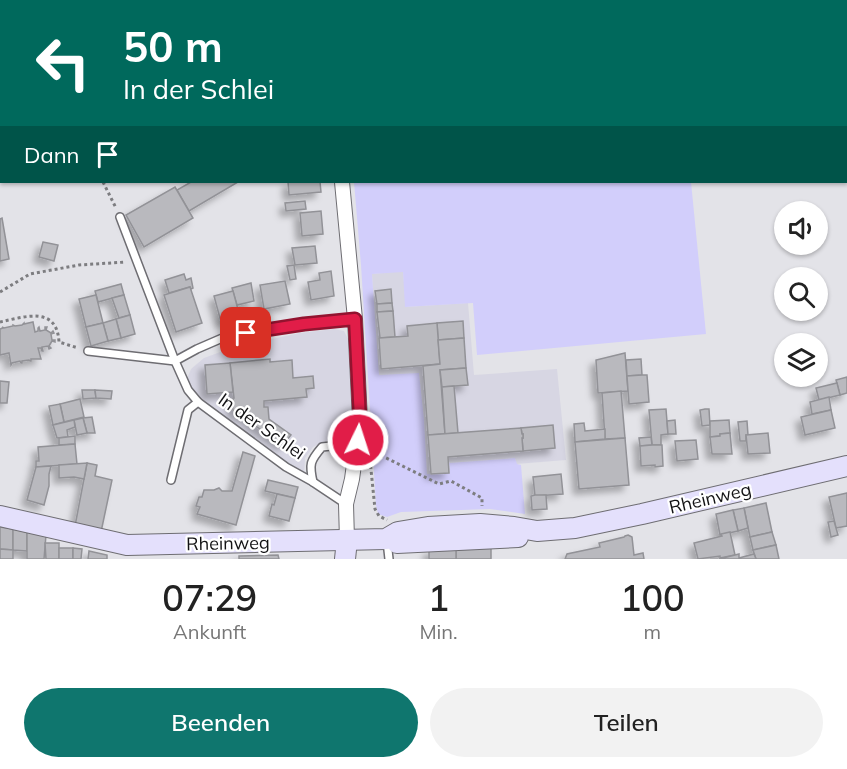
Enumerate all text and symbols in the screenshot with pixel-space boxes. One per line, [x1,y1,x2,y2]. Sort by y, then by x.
text: 50 m [123,20,223,73]
icon: left [24,24,102,102]
text: In der Schlei [123,72,274,106]
icon: arrive [91,138,124,171]
text: Dann [24,141,79,169]
map controls [774,201,828,387]
button: sound [774,201,828,255]
button: search [774,267,828,321]
pin [220,307,271,358]
icon: arrive [229,316,262,349]
button: layers [774,333,828,387]
street label: In der Schlei [214,388,310,464]
position arrow [326,408,390,472]
street label: Rheinweg [667,477,753,519]
street label: Rheinweg [186,531,270,555]
text: 07:29 [162,575,257,620]
text: 1 [428,575,449,620]
text: 100 [620,575,685,620]
text: Ankunft [173,619,246,644]
text: Min. [419,619,458,644]
text: m [644,619,661,644]
button: Beenden [24,688,418,757]
button: Teilen [430,688,823,757]

